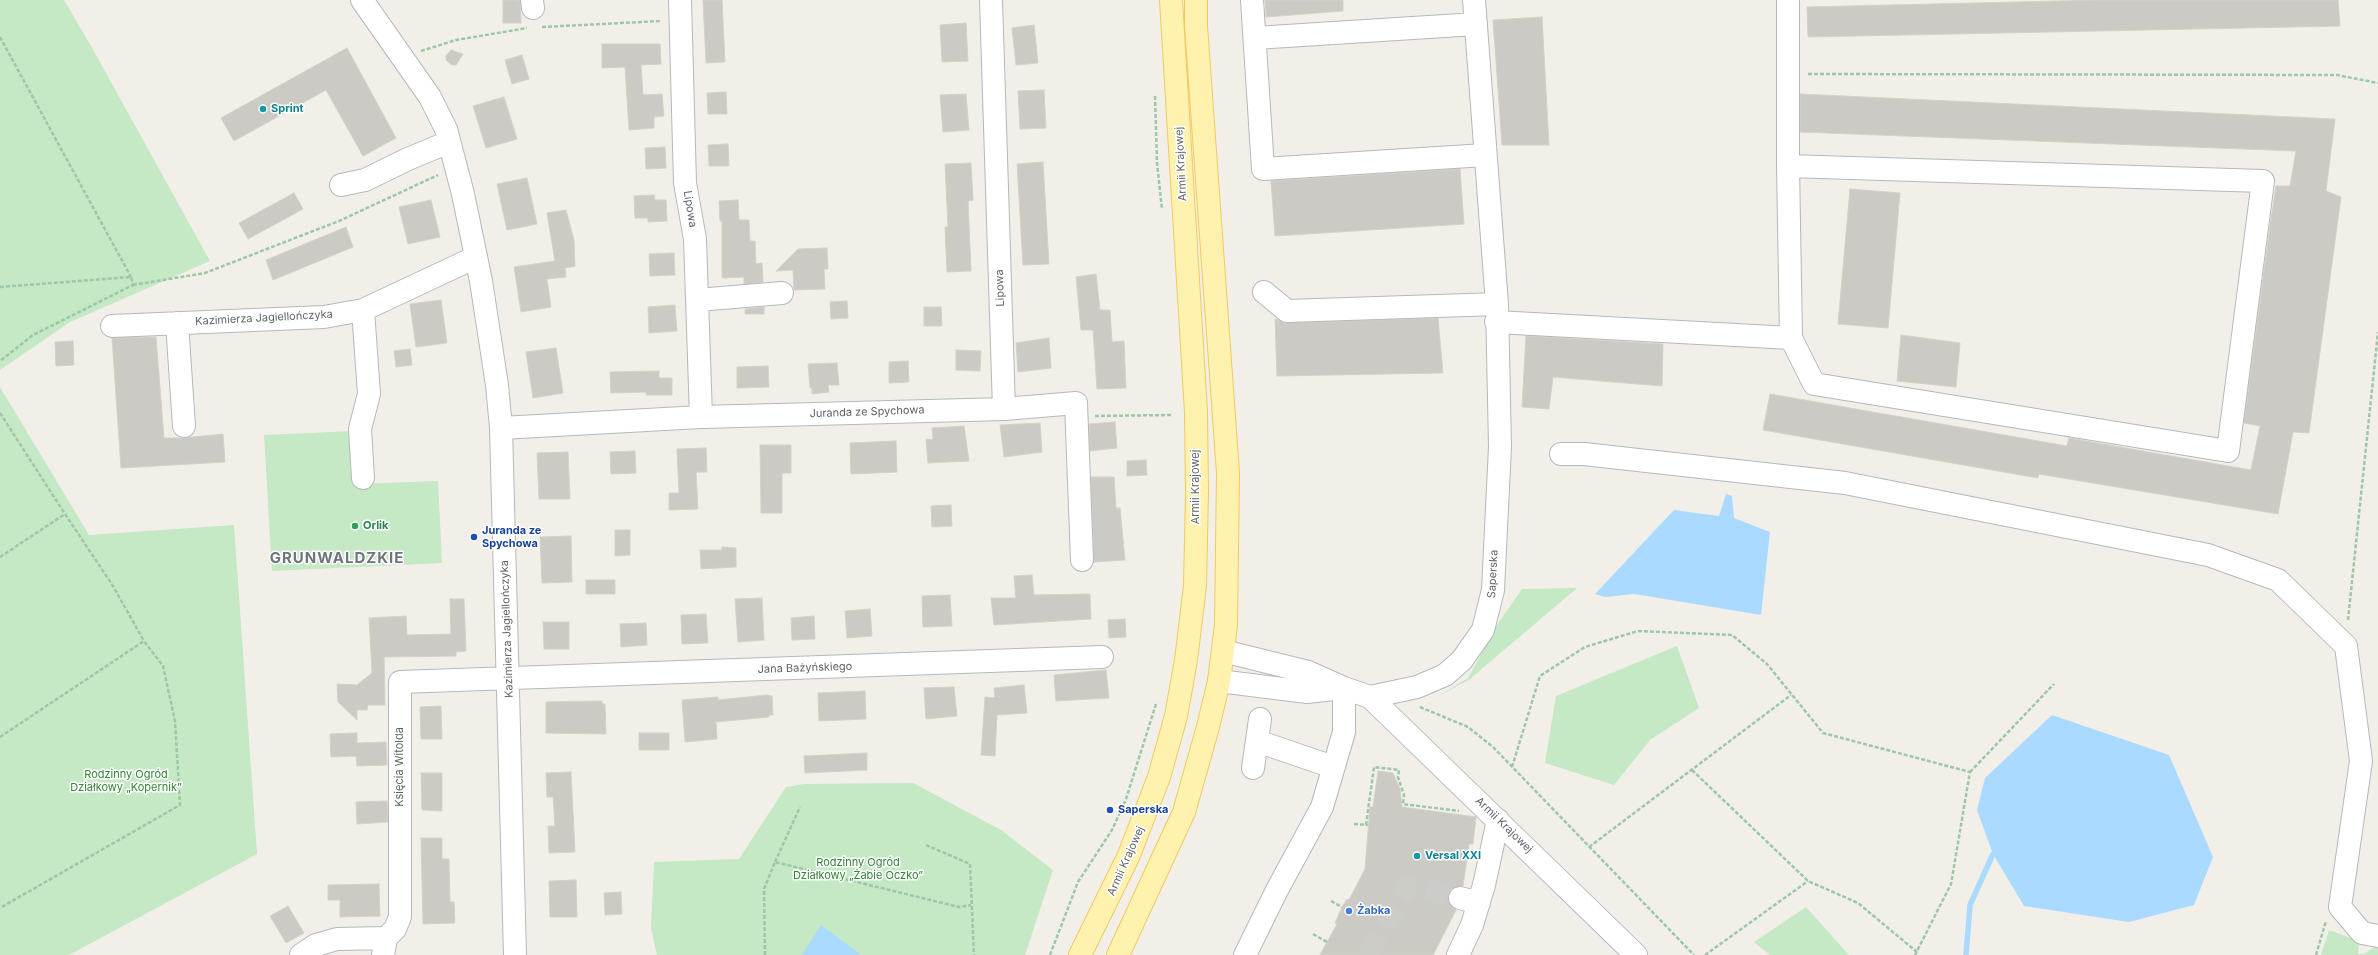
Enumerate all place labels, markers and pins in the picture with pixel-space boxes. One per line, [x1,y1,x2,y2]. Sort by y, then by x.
place label: Sprint [271,102,304,116]
marker: Sprint [258,104,268,114]
place label: Orlik [363,519,388,533]
marker: Orlik [350,521,360,531]
place label: Juranda ze Spychowa [482,524,541,550]
marker: Juranda ze Spychowa [469,532,479,542]
place label: Saperska [1118,803,1168,817]
marker: Saperska [1105,805,1115,815]
place label: Versal XXI [1425,849,1481,863]
marker: Versal XXI [1412,851,1422,861]
place label: Żabka [1357,904,1390,918]
marker: Żabka [1344,906,1354,916]

